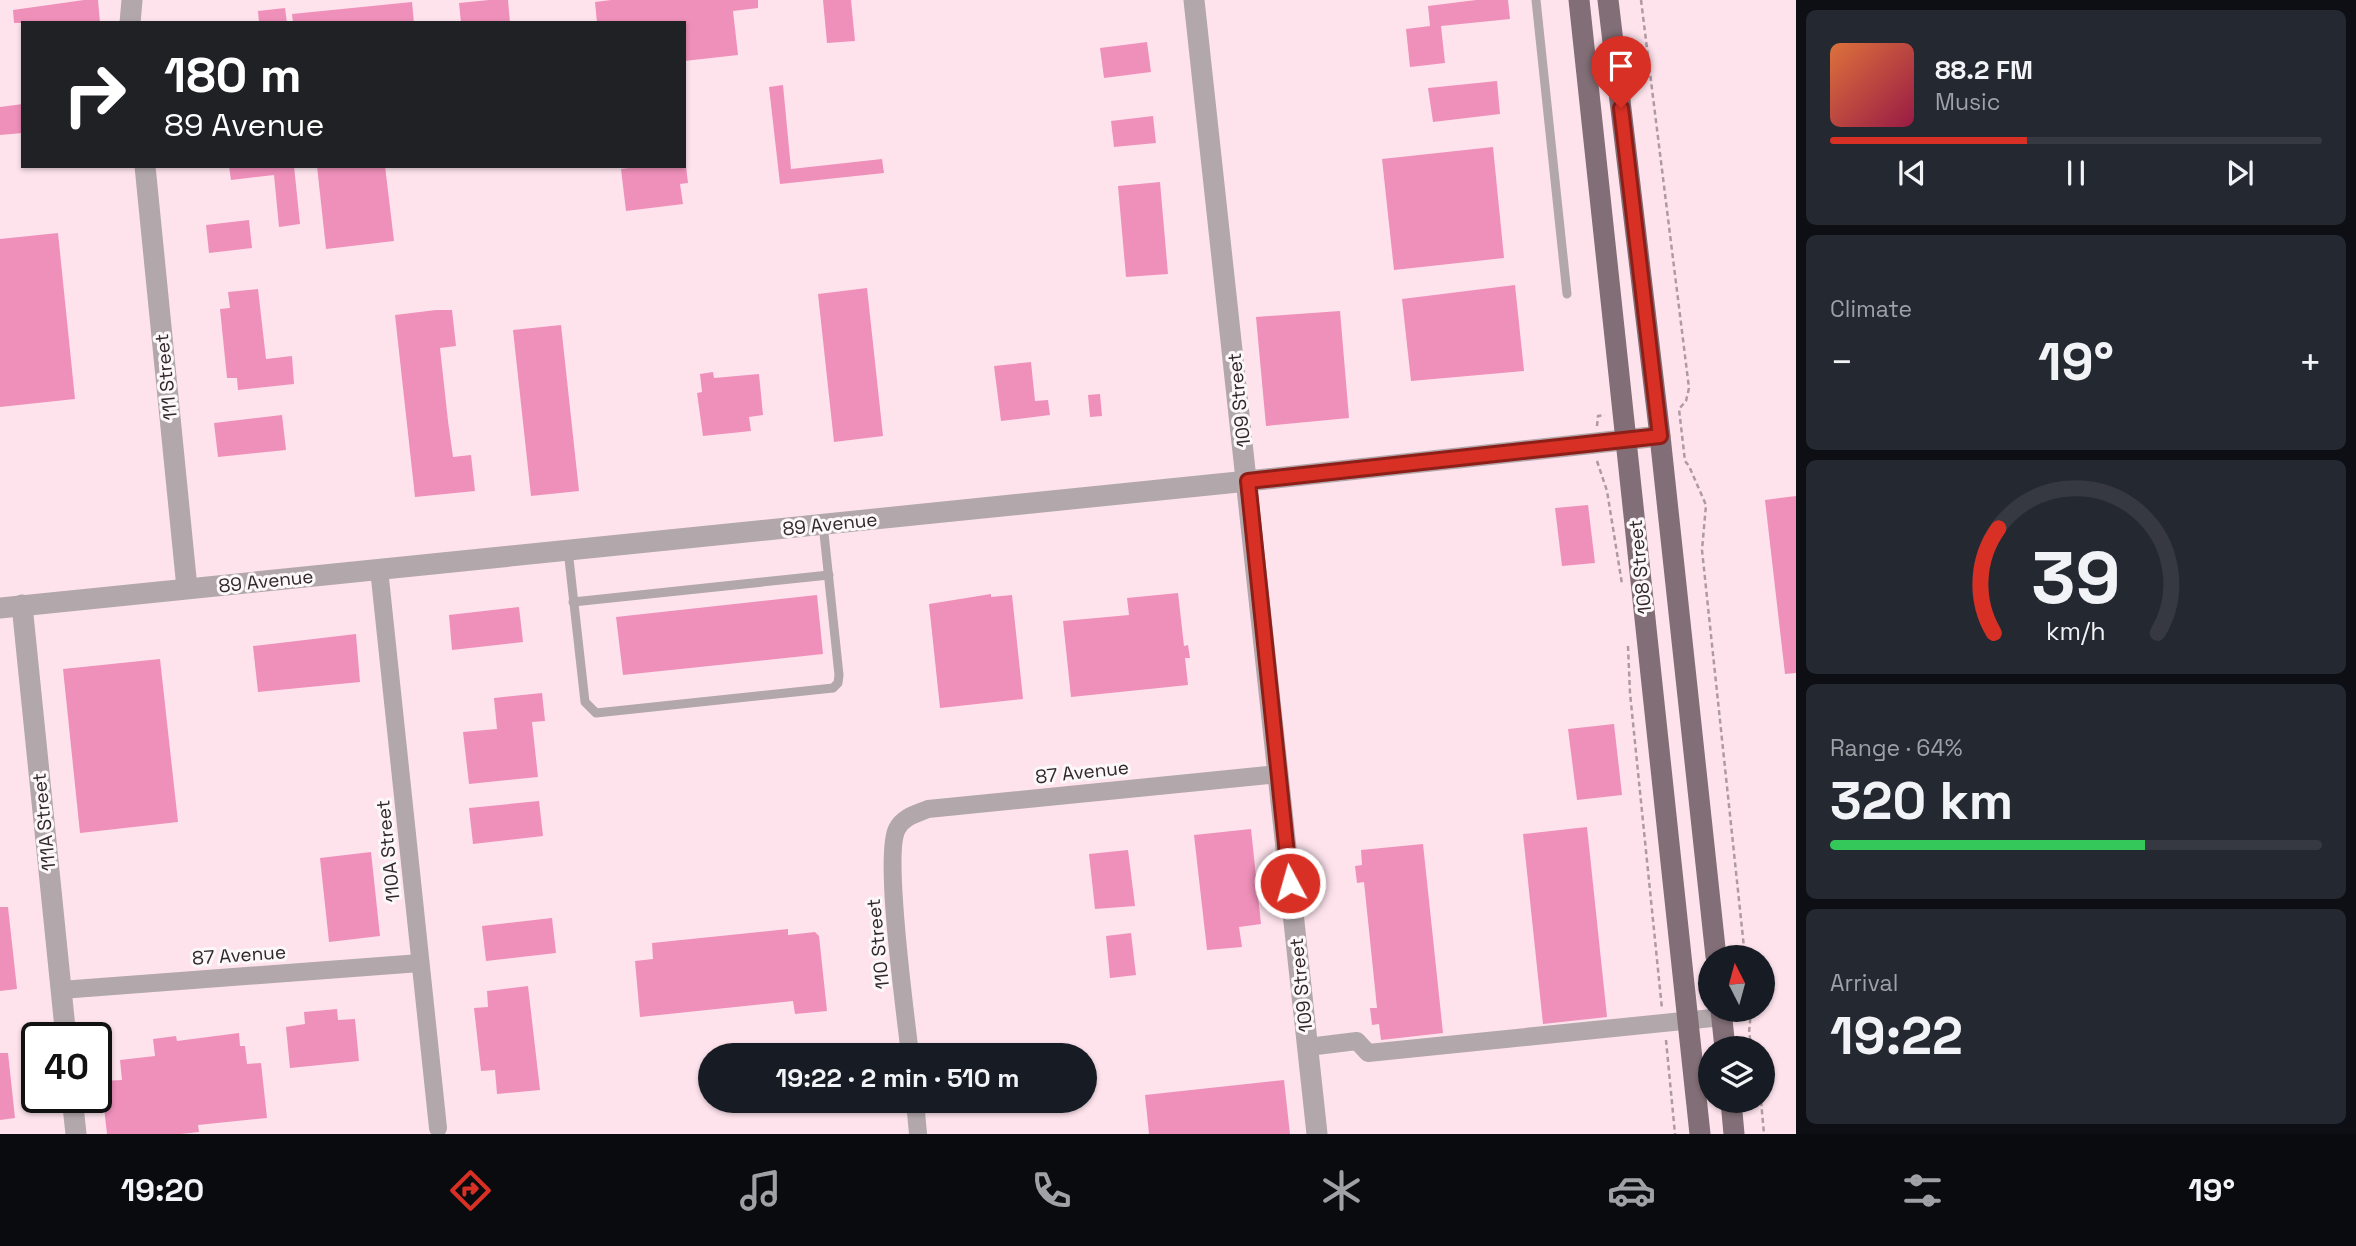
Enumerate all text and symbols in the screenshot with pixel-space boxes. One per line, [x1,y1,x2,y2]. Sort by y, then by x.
pin [1591,36,1651,108]
text: 180 m [164,44,302,106]
icon: arrive [1602,47,1640,85]
icon: right [49,49,140,140]
text: 88.2 FM [1935,53,2033,87]
text: Music [1935,87,2000,117]
text: 89 Avenue [164,105,324,145]
icon: previous [1893,154,1931,192]
icon: pause [2057,154,2095,192]
icon: next [2221,154,2259,192]
text: Climate [1830,294,1912,324]
text: 19° [2038,329,2114,395]
street label: 111 Street [149,333,183,421]
text: − [1830,338,1854,386]
text: + [2298,338,2322,386]
street label: 109 Street [1222,352,1256,448]
street label: 89 Avenue [781,507,879,541]
street label: 108 Street [1623,519,1657,615]
text: 39 [2031,531,2121,624]
street label: 89 Avenue [217,564,315,598]
text: km/h [2046,615,2106,647]
text: Range · 64% [1830,733,1963,763]
street label: 87 Avenue [1034,755,1130,789]
text: 320 km [1830,768,2013,834]
street label: 111A Street [26,772,62,872]
street label: 110A Street [370,799,406,903]
position arrow [1253,846,1327,920]
street label: 110 Street [861,897,895,991]
street label: 109 Street [1284,937,1318,1033]
street label: 87 Avenue [191,939,287,971]
north arrow [1698,945,1774,1022]
map controls [1698,945,1775,1113]
text: Arrival [1830,968,1898,998]
text: 19:22 [1830,1003,1963,1069]
speed limit sign: 40 [21,1022,112,1113]
button: layers [1698,1036,1775,1113]
text: 19:22 · 2 min · 510 m [776,1061,1019,1095]
icon: directions [446,1166,495,1215]
icon: music [736,1166,785,1215]
icon: phone [1027,1166,1076,1215]
icon: climate [1317,1166,1366,1215]
icon: car [1607,1166,1656,1215]
icon: filters [1898,1166,1947,1215]
text: 19:20 [121,1170,204,1210]
text: 19° [2188,1170,2235,1210]

